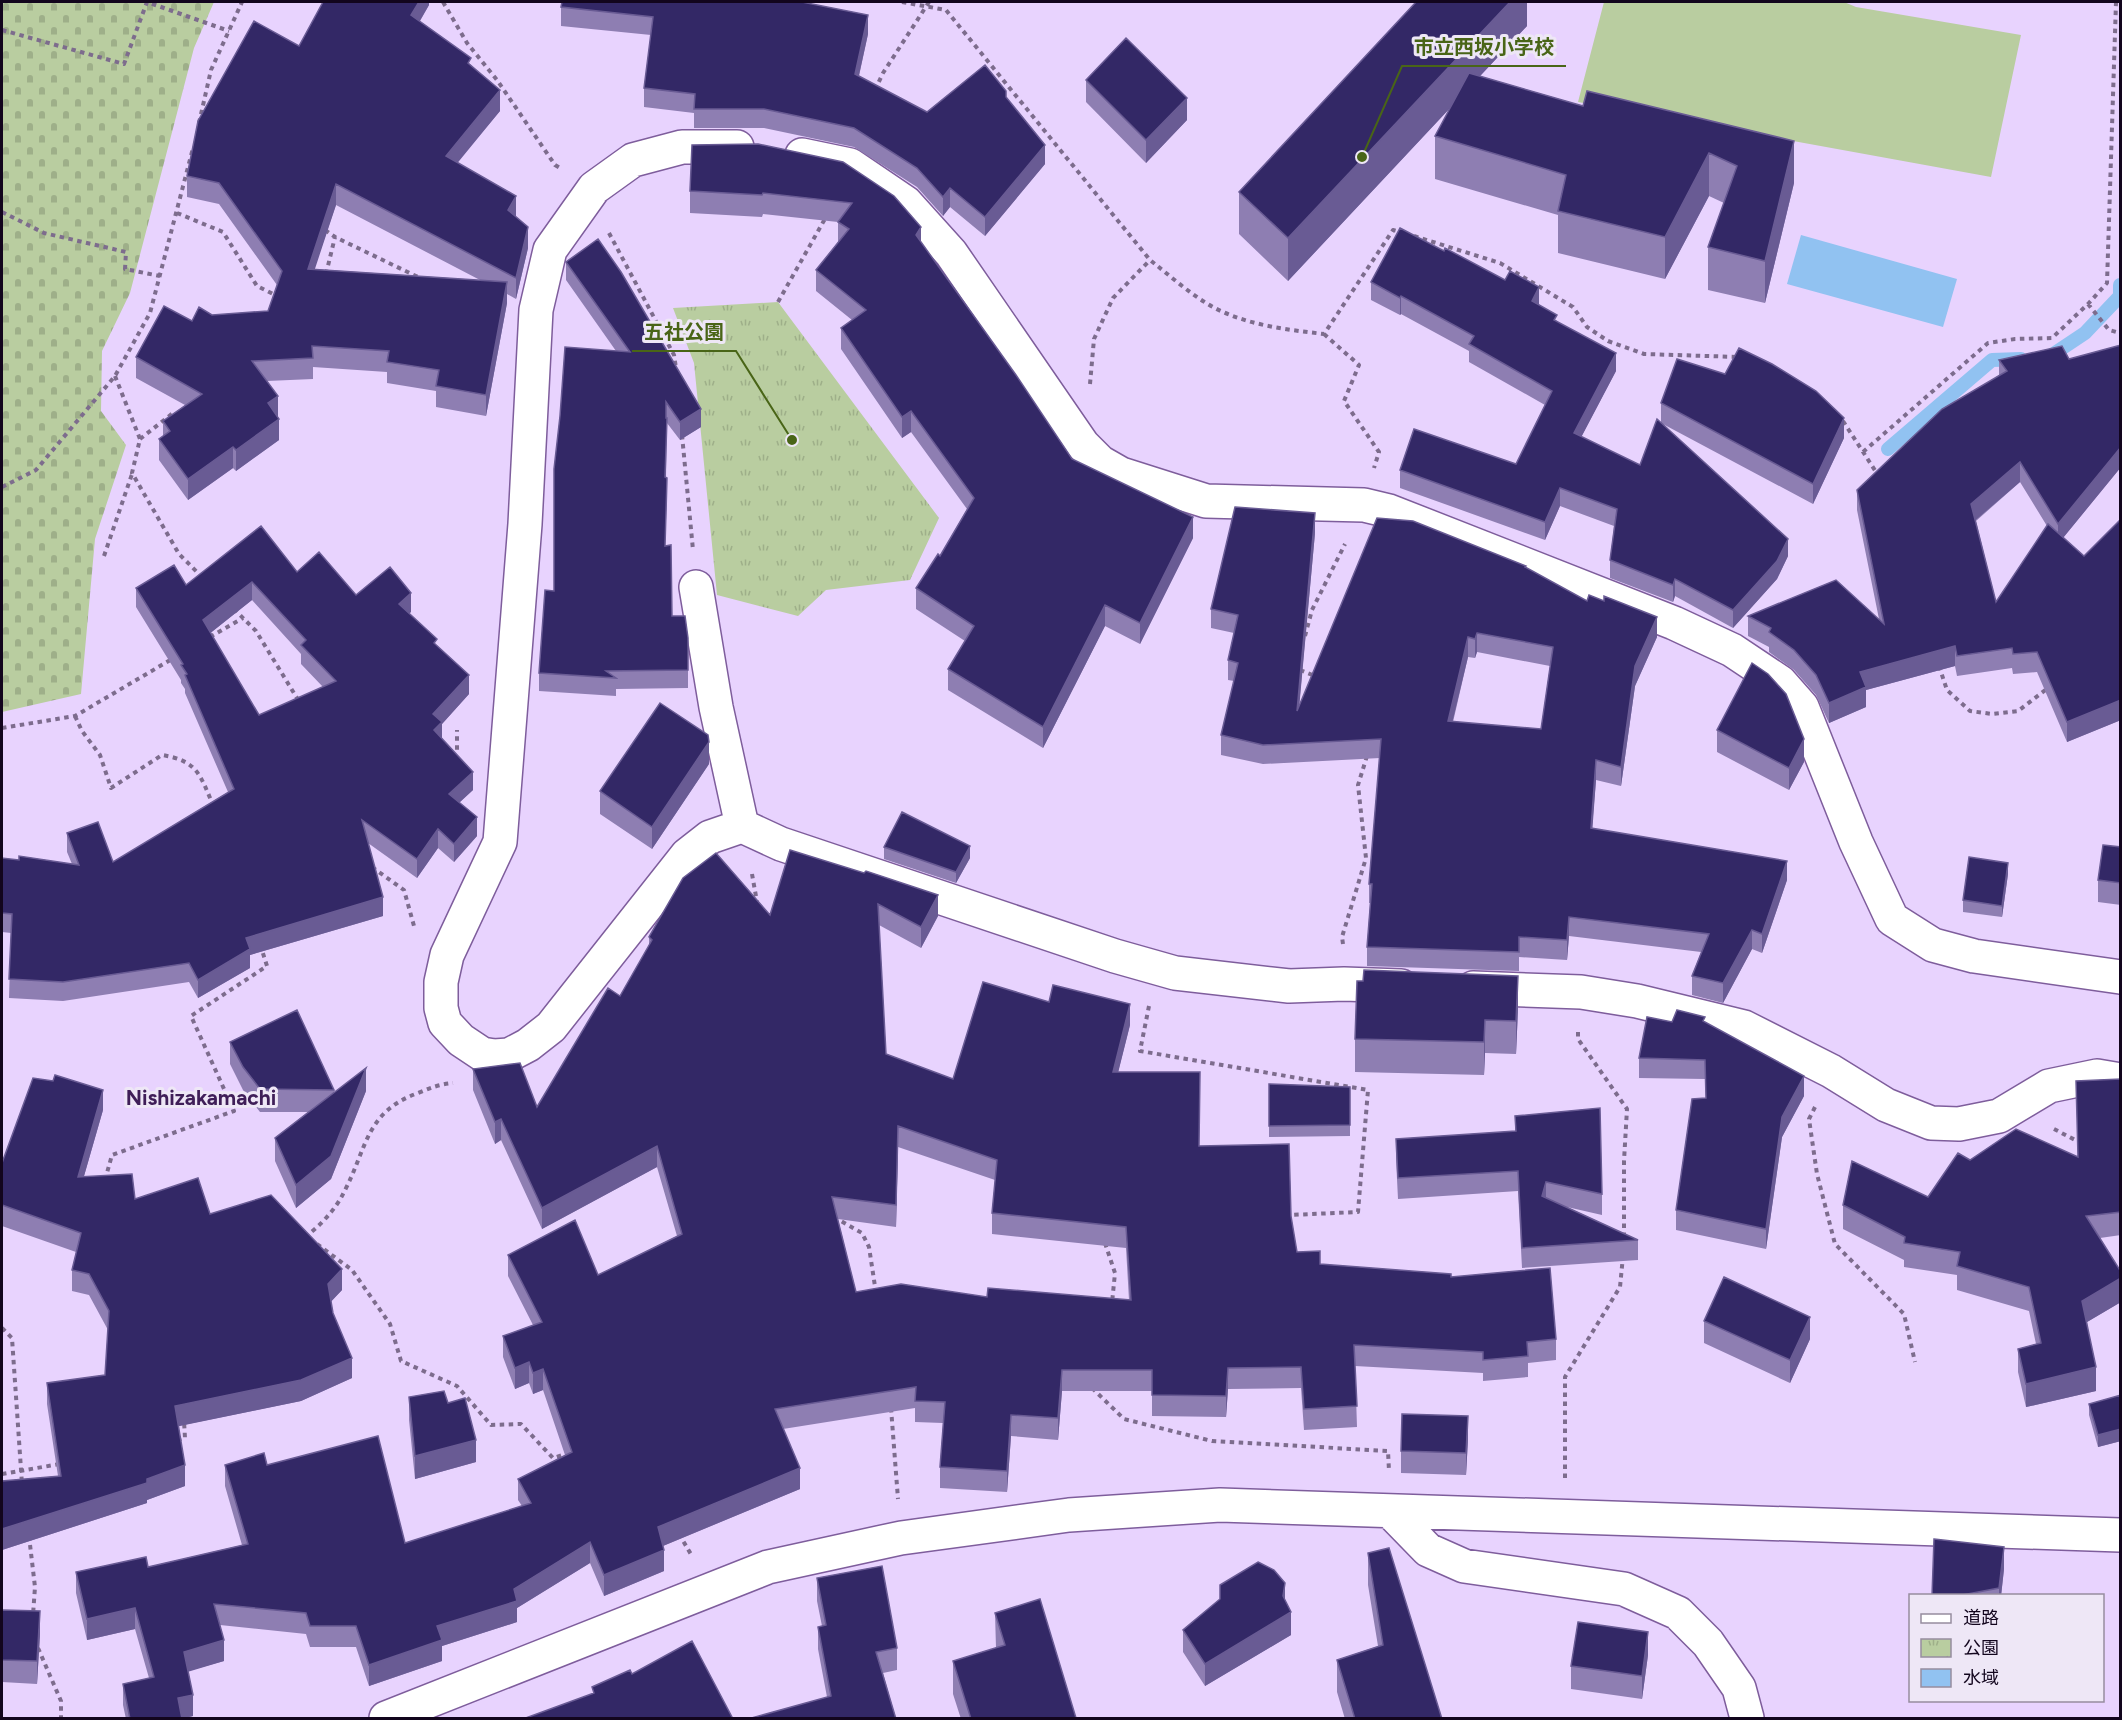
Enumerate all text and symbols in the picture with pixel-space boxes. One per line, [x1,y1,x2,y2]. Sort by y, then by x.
callout: 市立西坂小学校 [1402,28,1566,66]
text: 市立西坂小学校 [1414,35,1554,59]
callout: 五社公園 [632,313,736,351]
text: 五社公園 [644,320,724,344]
district label: Nishizakamachi [126,1085,276,1110]
legend [1909,1594,2104,1702]
text: 道路 [1963,1607,1999,1629]
text: 公園 [1963,1637,1999,1659]
text: 水域 [1963,1667,1999,1689]

